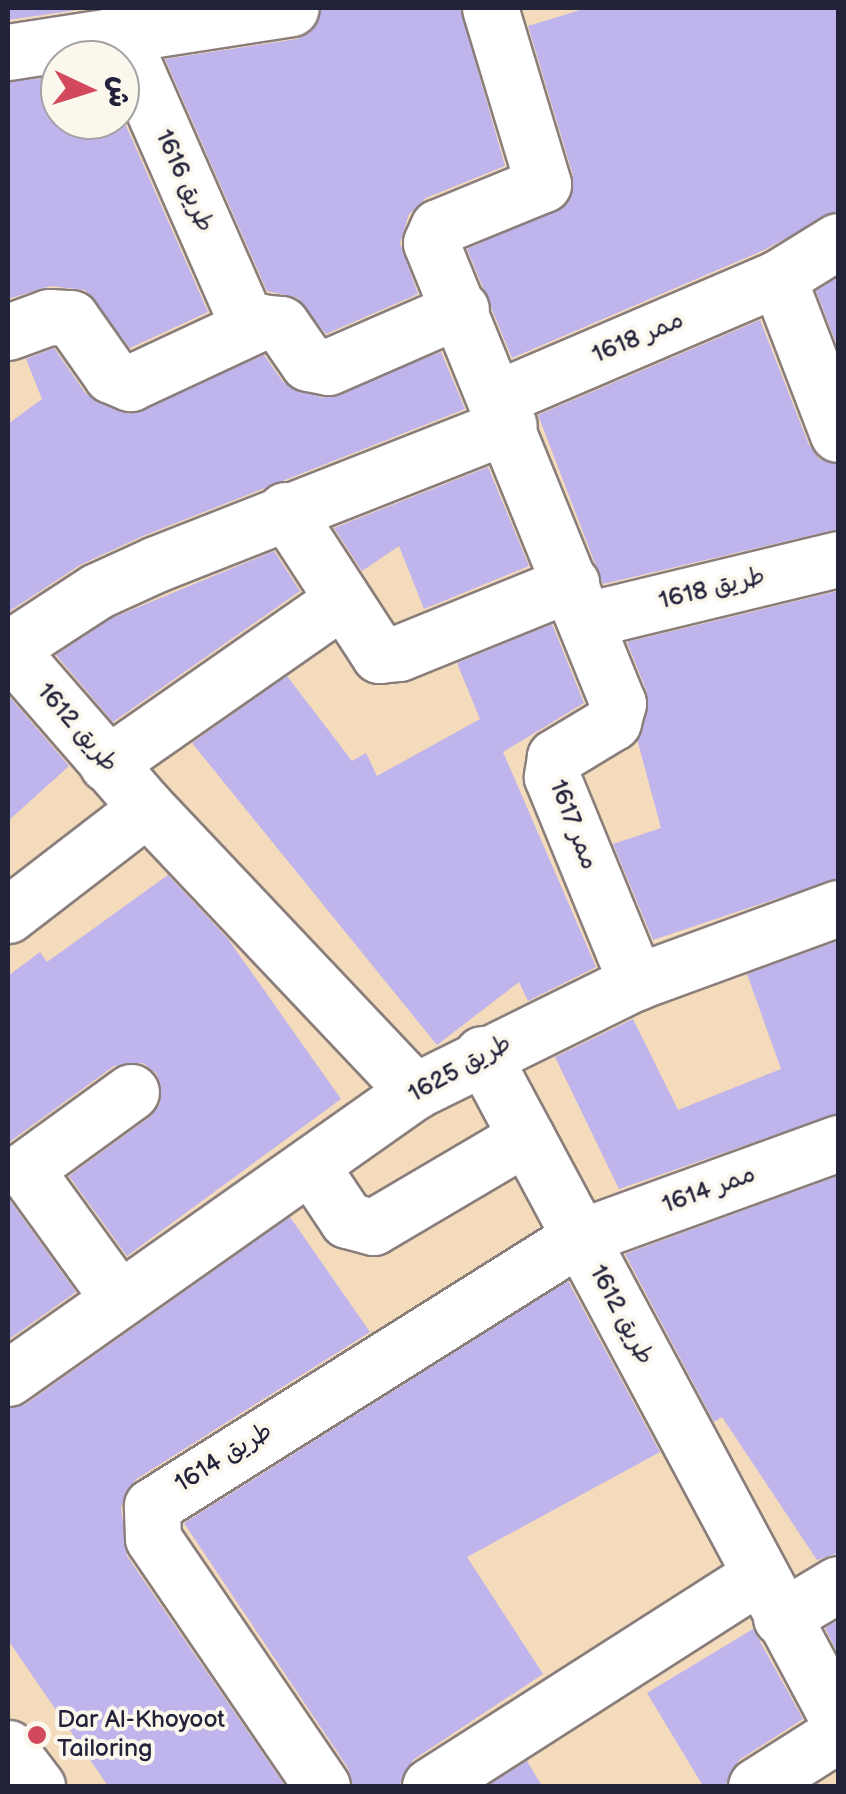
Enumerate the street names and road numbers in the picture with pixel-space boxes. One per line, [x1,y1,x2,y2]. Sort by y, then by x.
street label: طريق 1616 [148,125,220,237]
street label: ممر 1618 [588,305,688,371]
street label: طريق 1618 [656,561,768,617]
street label: طريق 1612 [30,677,124,779]
street label: ممر 1617 [542,776,604,874]
street label: طريق 1625 [403,1028,517,1110]
street label: ممر 1614 [658,1159,760,1221]
street label: طريق 1612 [582,1260,660,1370]
street label: طريق 1614 [170,1416,278,1500]

